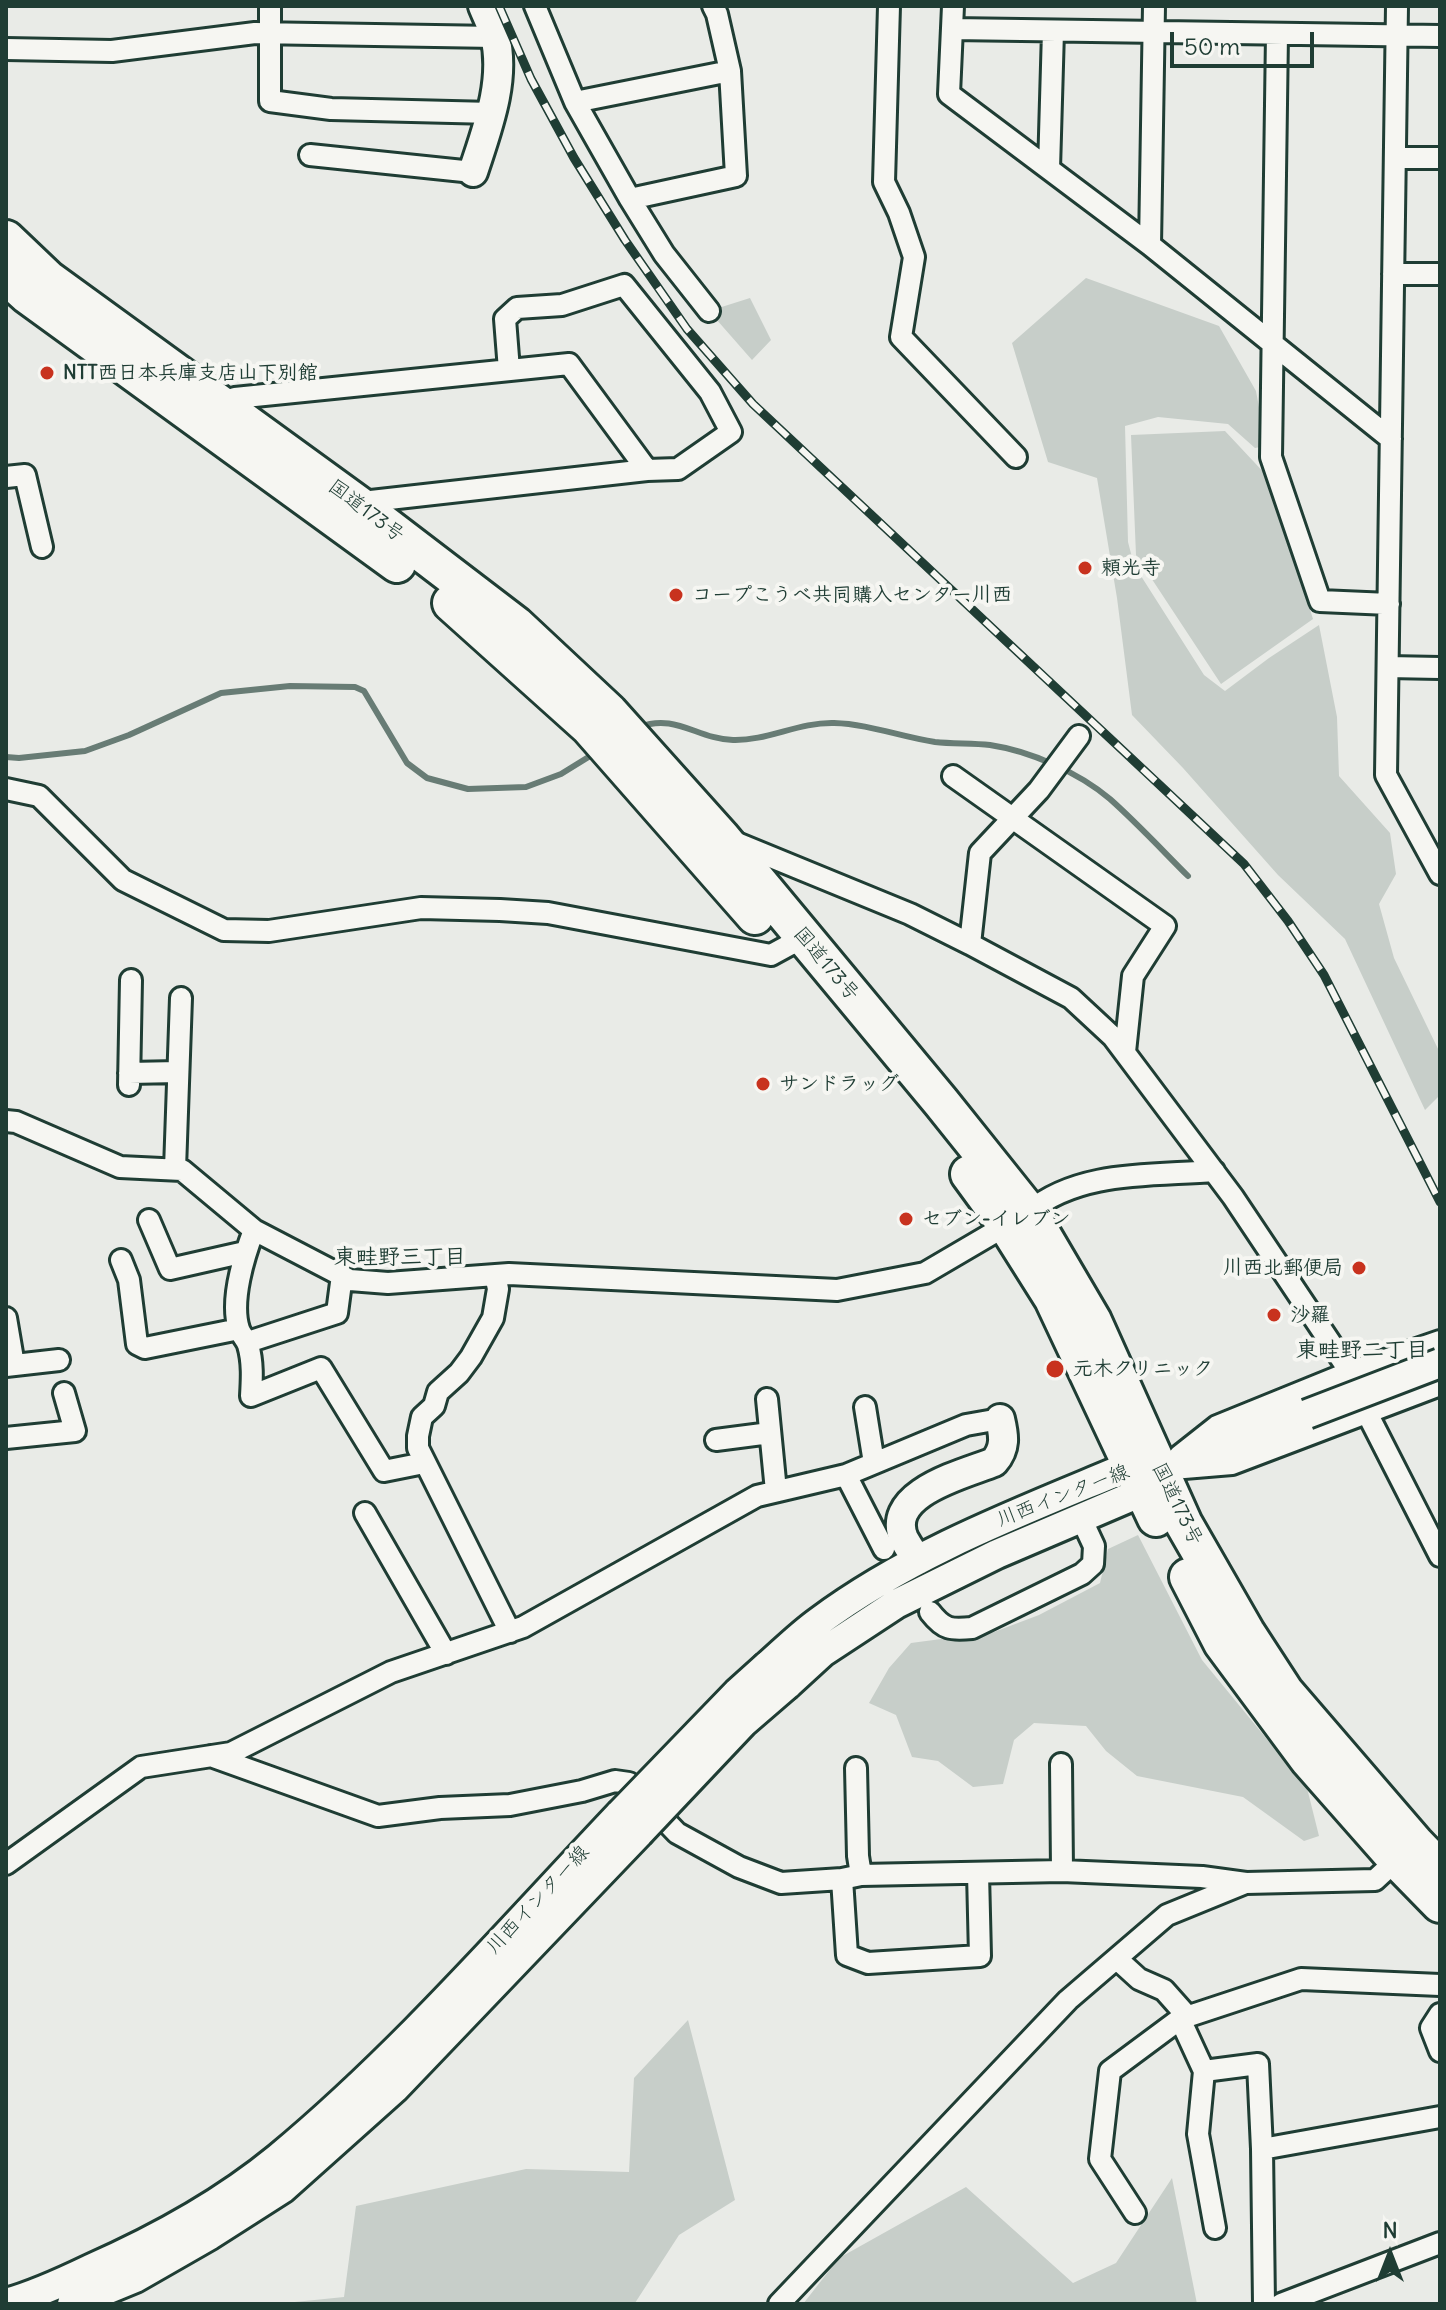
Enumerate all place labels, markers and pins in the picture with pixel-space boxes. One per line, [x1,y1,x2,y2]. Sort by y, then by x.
place label: NTT西日本兵庫支店山下別館 [63,361,318,385]
marker: NTT西日本兵庫支店山下別館 [38,364,56,382]
place label: 頼光寺 [1101,556,1161,580]
marker: 頼光寺 [1076,559,1094,577]
place label: コープこうべ共同購入センター川西 [692,583,1012,607]
marker: コープこうべ共同購入センター川西 [667,586,685,604]
place label: サンドラッグ [779,1072,899,1096]
marker: サンドラッグ [754,1075,772,1093]
place label: セブン-イレブン [922,1207,1071,1231]
marker: セブン-イレブン [897,1210,915,1228]
place label: 川西北郵便局 [1223,1256,1343,1280]
marker: 川西北郵便局 [1350,1259,1368,1277]
place label: 沙羅 [1290,1303,1330,1327]
marker: 沙羅 [1265,1306,1283,1324]
place label: 元木クリニック [1073,1357,1213,1381]
marker: 元木クリニック [1044,1358,1066,1380]

